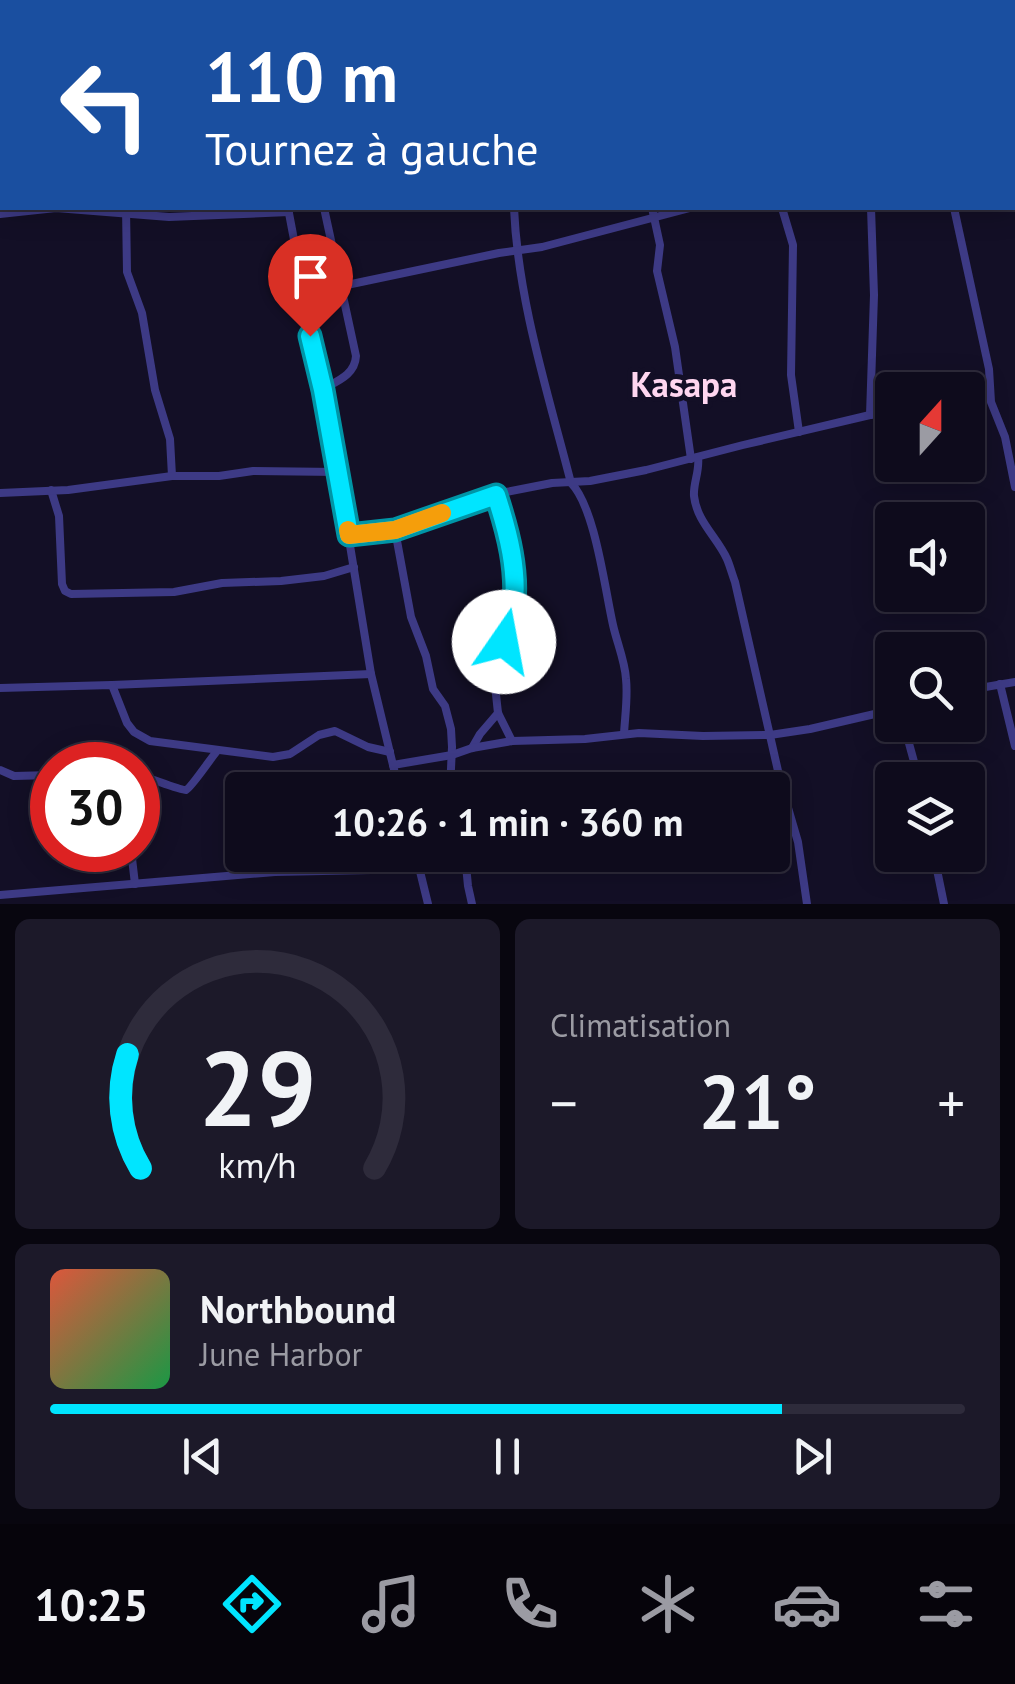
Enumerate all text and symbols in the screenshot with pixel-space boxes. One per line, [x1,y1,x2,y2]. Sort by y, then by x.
text: 110 m [205,31,398,121]
icon: left [40,40,170,170]
text: Tournez à gauche [205,119,539,177]
pin [268,234,353,337]
icon: arrive [283,249,338,304]
district label: Kasapa [631,361,737,407]
north arrow [875,372,985,482]
map controls [875,372,985,872]
button: sound [875,502,985,612]
position arrow [452,590,556,694]
button: search [875,632,985,742]
speed limit sign: 30 [30,742,160,872]
button: layers [875,762,985,872]
text: 10:26 · 1 min · 360 m [332,797,683,846]
text: Climatisation [550,1004,731,1046]
text: 29 [199,1020,316,1155]
text: 21° [699,1053,816,1150]
text: − [550,1067,578,1138]
text: + [937,1067,965,1138]
text: km/h [218,1142,297,1188]
text: Northbound [200,1284,396,1333]
text: June Harbor [200,1333,362,1375]
icon: previous [175,1429,230,1484]
icon: pause [480,1429,535,1484]
icon: next [785,1429,840,1484]
icon: directions [217,1569,287,1639]
icon: music [356,1569,426,1639]
icon: phone [495,1569,565,1639]
icon: climate [633,1569,703,1639]
icon: car [772,1569,842,1639]
icon: filters [911,1569,981,1639]
text: 10:25 [34,1575,149,1633]

